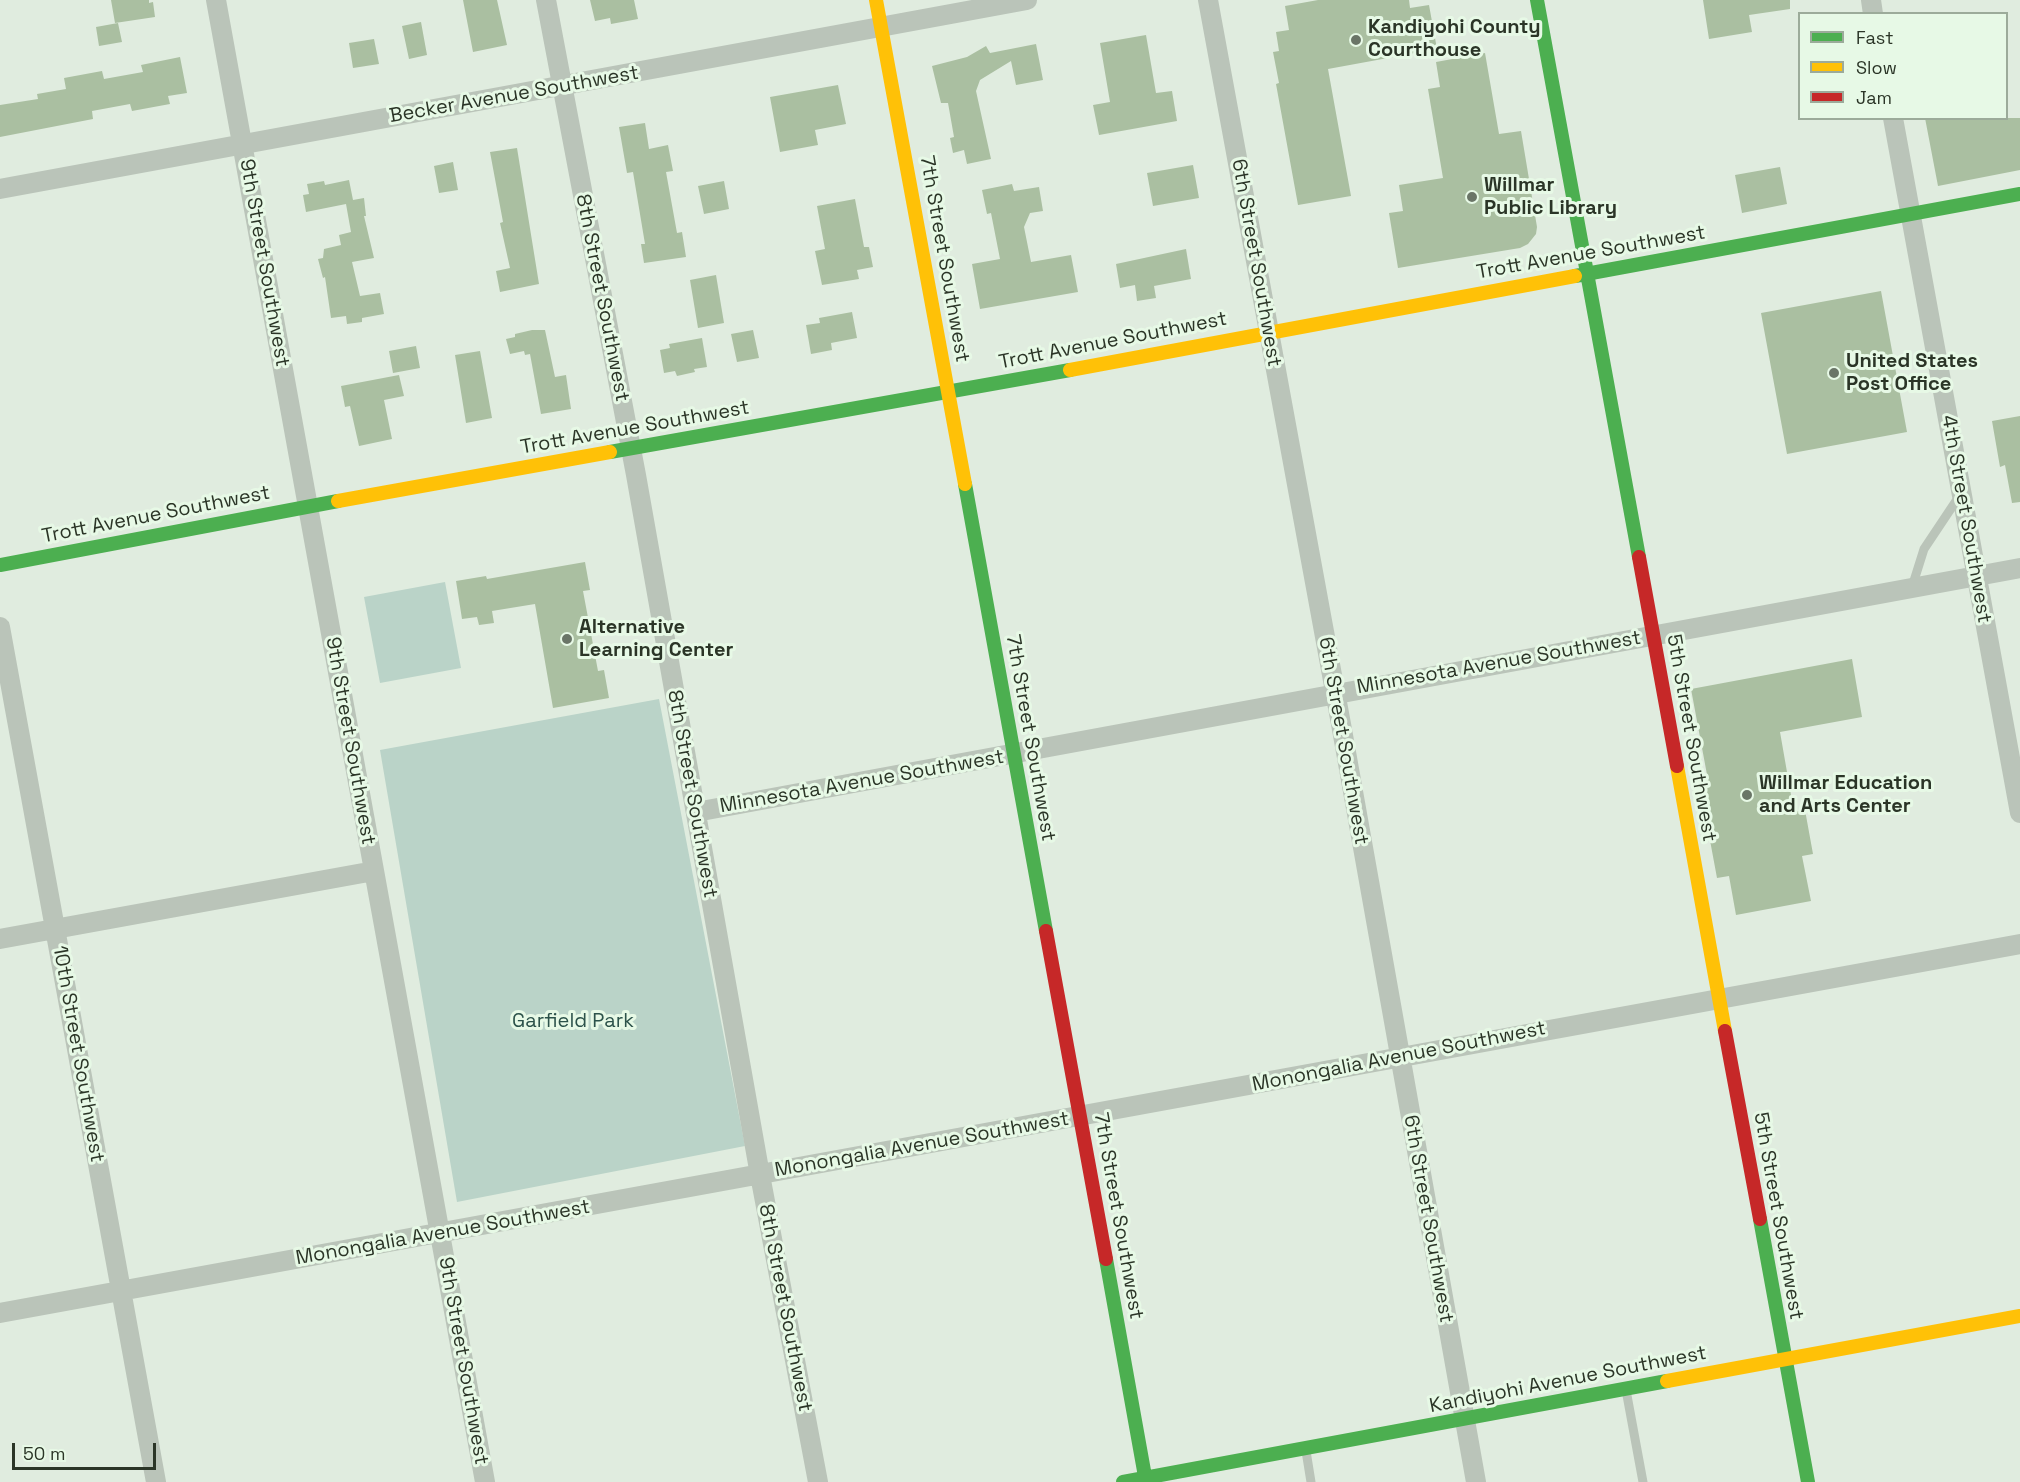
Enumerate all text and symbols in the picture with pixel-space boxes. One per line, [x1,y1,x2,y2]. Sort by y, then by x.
legend [1798,12,2008,120]
place label: Kandiyohi County Courthouse [1368,16,1541,63]
text: Fast [1856,26,1893,49]
marker: Kandiyohi County Courthouse [1349,33,1363,47]
text: Slow [1856,56,1897,79]
street label: Becker Avenue Southwest [387,61,641,129]
text: Jam [1856,86,1892,109]
street label: 7th Street Southwest [914,154,974,364]
street label: 9th Street Southwest [234,157,294,369]
street label: 6th Street Southwest [1226,157,1286,369]
place label: Willmar Public Library [1484,174,1617,221]
marker: Willmar Public Library [1465,190,1479,204]
street label: 8th Street Southwest [570,192,634,404]
street label: Trott Avenue Southwest [1475,221,1707,285]
street label: Trott Avenue Southwest [997,307,1229,375]
place label: United States Post Office [1846,350,1978,397]
marker: United States Post Office [1827,366,1841,380]
street label: Trott Avenue Southwest [519,396,751,460]
street label: 4th Street Southwest [1936,413,1996,625]
street label: Trott Avenue Southwest [40,481,272,549]
place label: Alternative Learning Center [579,616,733,663]
street label: Minnesota Avenue Southwest [1355,626,1643,700]
marker: Alternative Learning Center [560,632,574,646]
street label: 5th Street Southwest [1661,632,1721,844]
street label: 7th Street Southwest [1000,633,1060,843]
street label: 9th Street Southwest [320,635,380,847]
street label: 6th Street Southwest [1313,635,1373,847]
street label: 8th Street Southwest [662,688,722,900]
street label: Minnesota Avenue Southwest [718,745,1006,819]
place label: Willmar Education and Arts Center [1759,772,1932,819]
marker: Willmar Education and Arts Center [1740,788,1754,802]
street label: 10th Street Southwest [47,944,109,1164]
park label: Garfield Park [512,1010,634,1034]
street label: Monongalia Avenue Southwest [1250,1017,1548,1097]
street label: Monongalia Avenue Southwest [773,1107,1071,1183]
street label: 5th Street Southwest [1748,1110,1808,1322]
street label: 7th Street Southwest [1088,1111,1148,1321]
street label: 6th Street Southwest [1398,1113,1458,1325]
street label: Monongalia Avenue Southwest [294,1195,592,1271]
street label: 8th Street Southwest [753,1202,817,1414]
street label: 9th Street Southwest [433,1255,493,1467]
street label: Kandiyohi Avenue Southwest [1427,1341,1709,1419]
scale bar [15,1431,159,1469]
text: 50 m [23,1442,65,1465]

